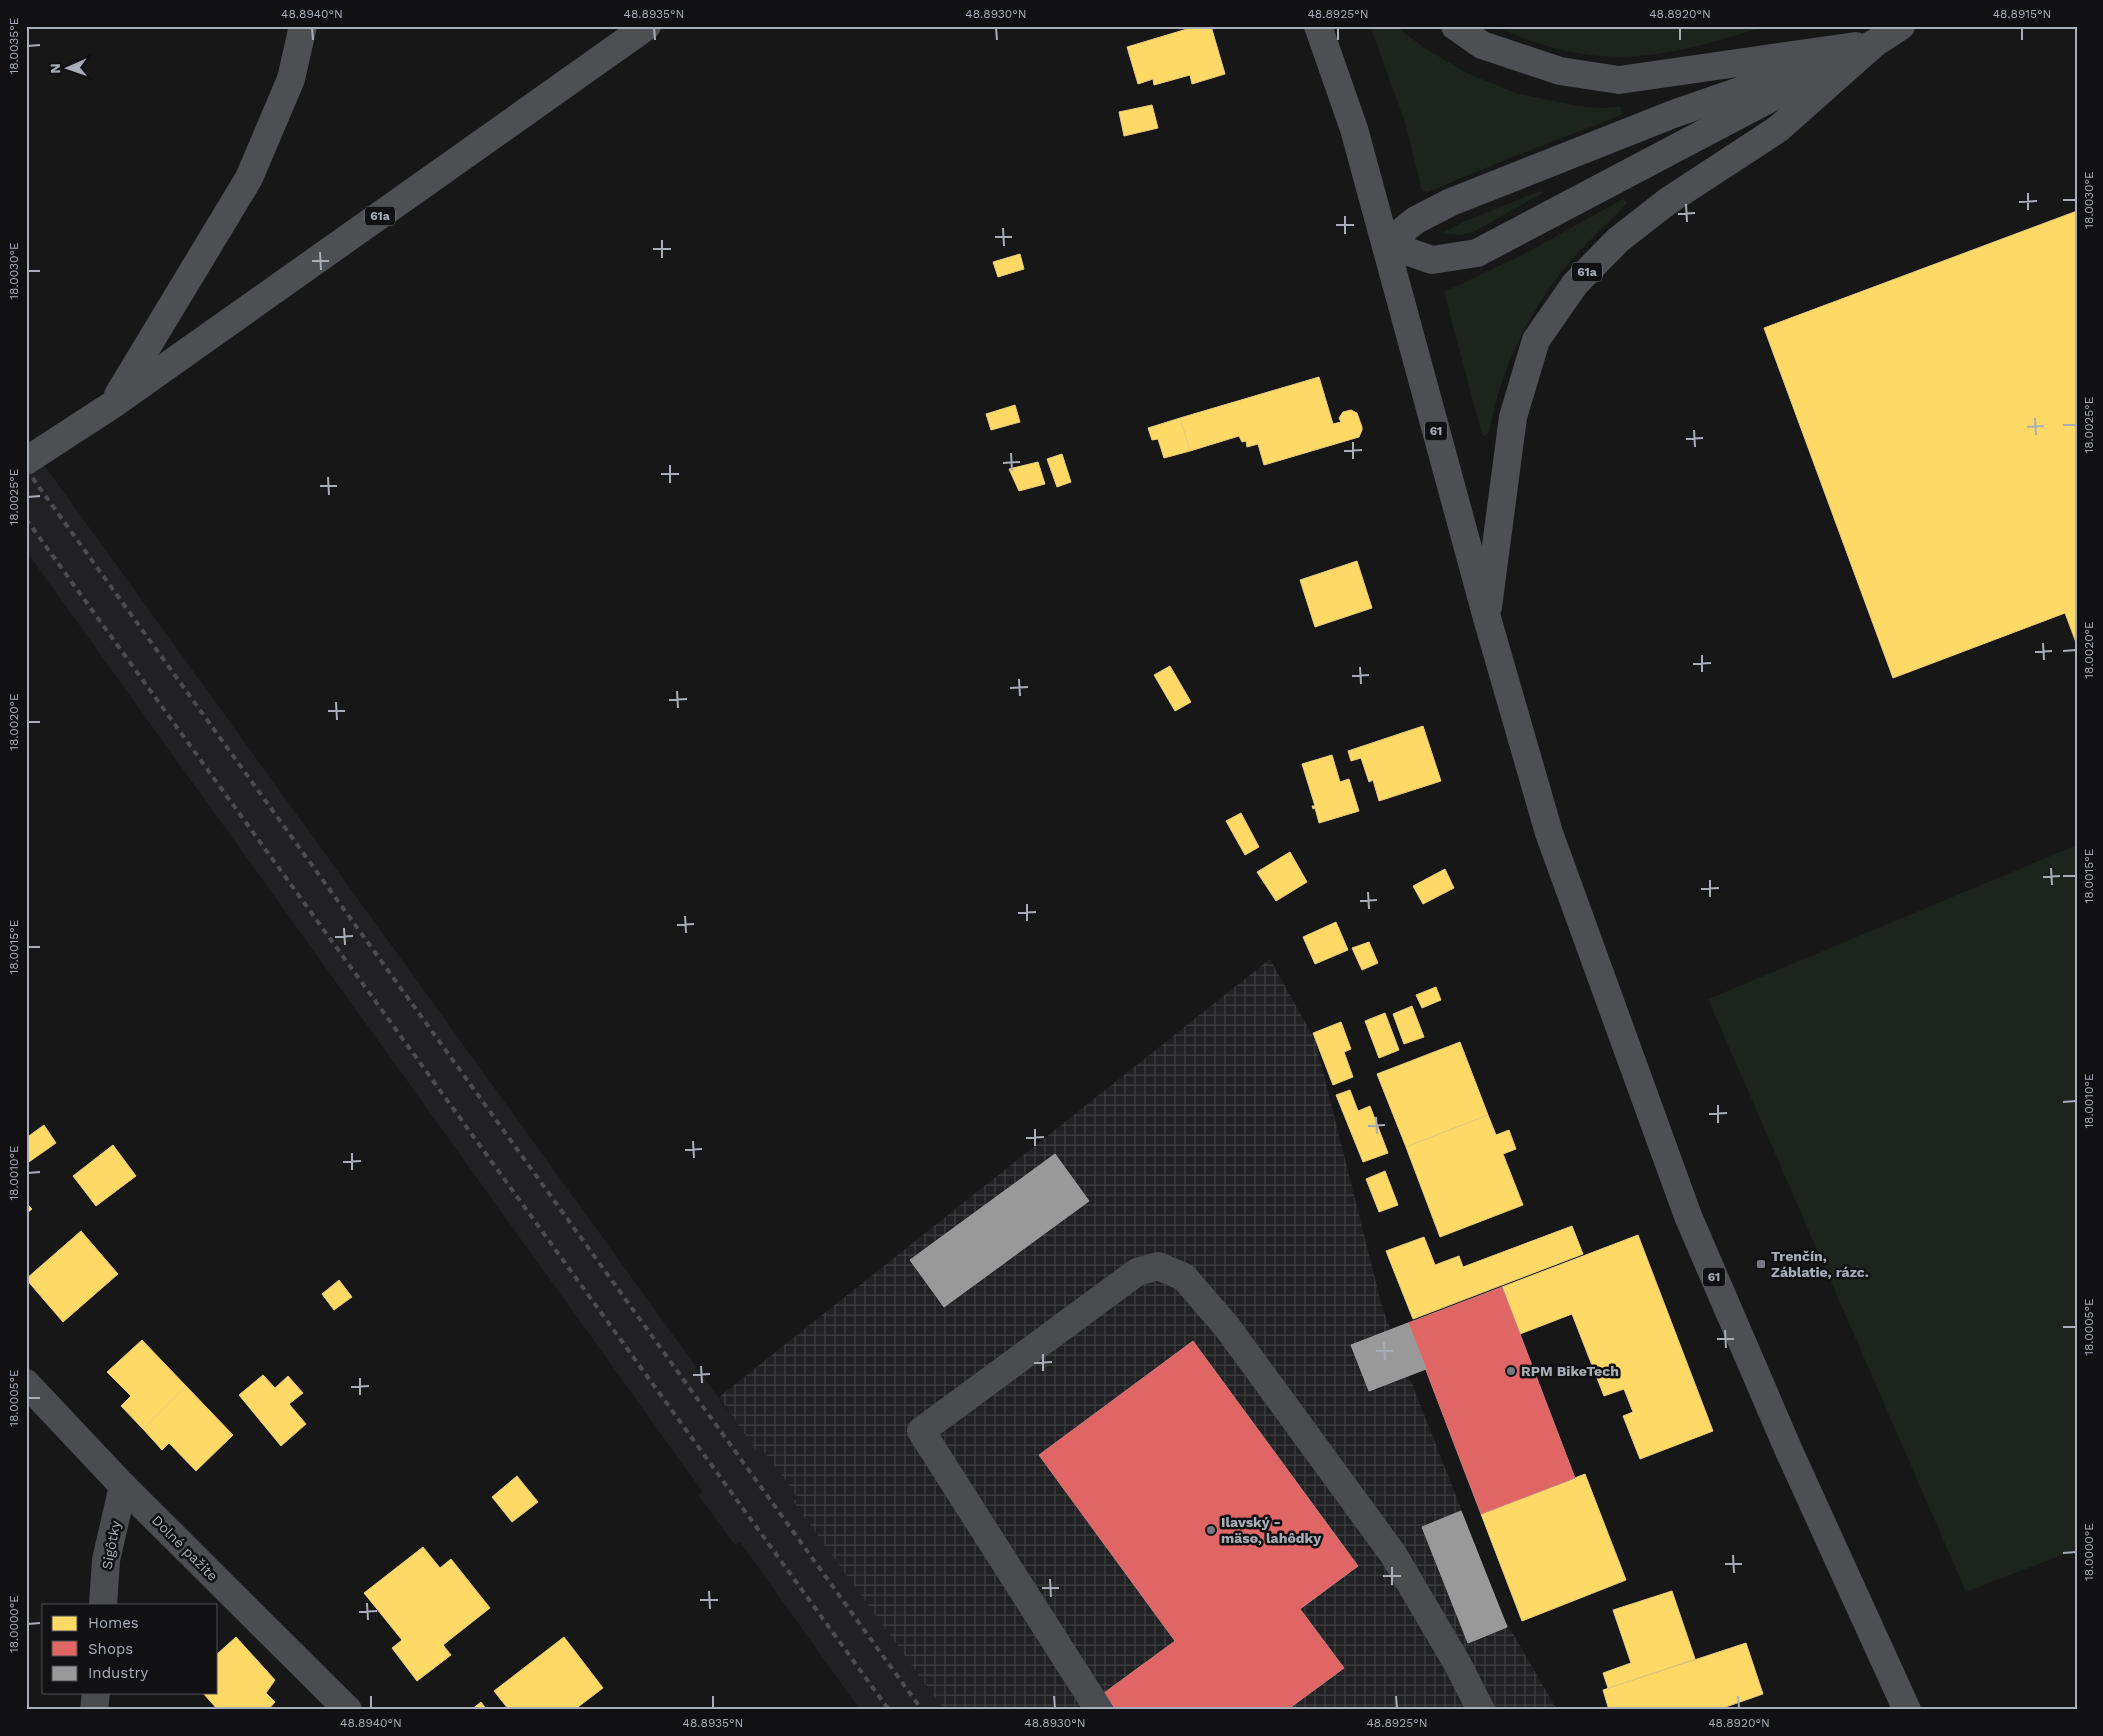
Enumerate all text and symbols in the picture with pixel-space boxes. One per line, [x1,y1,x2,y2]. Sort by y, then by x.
text: 48.8940°N [281,7,343,21]
text: 48.8935°N [624,7,684,21]
text: 48.8930°N [965,7,1027,21]
text: 48.8925°N [1307,7,1369,21]
text: 48.8920°N [1649,7,1711,21]
text: 48.8915°N [1993,7,2051,21]
text: 18.0035°E [7,17,21,74]
north arrow [42,42,92,92]
text: N [47,63,63,74]
text: 18.0030°E [2082,171,2096,229]
road number: 61a [365,207,395,226]
text: 18.0030°E [7,242,21,300]
road number: 61a [1572,262,1602,282]
text: 18.0025°E [2082,396,2096,454]
road number: 61 [1425,422,1447,441]
text: 18.0025°E [7,468,21,526]
text: 18.0020°E [2082,621,2096,679]
text: 18.0020°E [7,693,21,751]
text: 18.0015°E [2082,848,2096,903]
text: 18.0015°E [7,919,21,974]
text: 18.0010°E [2082,1073,2096,1129]
text: 18.0010°E [7,1145,21,1201]
place label: Trenčín, Záblatie, rázc. [1771,1248,1869,1280]
marker: Trenčín, Záblatie, rázc. [1755,1258,1767,1270]
road number: 61 [1703,1268,1725,1286]
text: 18.0005°E [2082,1298,2096,1356]
place label: RPM BikeTech [1521,1363,1619,1379]
marker: RPM BikeTech [1505,1365,1517,1377]
text: 18.0005°E [7,1369,21,1427]
street label: Dolné pažite [149,1512,221,1584]
place label: Ilavský - mäso, lahôdky [1221,1514,1321,1546]
street label: Sigôtky [98,1518,124,1571]
text: 18.0000°E [2082,1523,2096,1581]
marker: Ilavský - mäso, lahôdky [1205,1524,1217,1536]
text: 18.0000°E [7,1595,21,1653]
legend [42,1604,218,1694]
text: Homes [88,1614,139,1632]
text: Shops [88,1640,133,1658]
text: Industry [88,1664,149,1682]
text: 48.8940°N [340,1716,402,1730]
text: 48.8935°N [683,1716,743,1730]
text: 48.8930°N [1024,1716,1086,1730]
text: 48.8925°N [1366,1716,1428,1730]
text: 48.8920°N [1708,1716,1770,1730]

